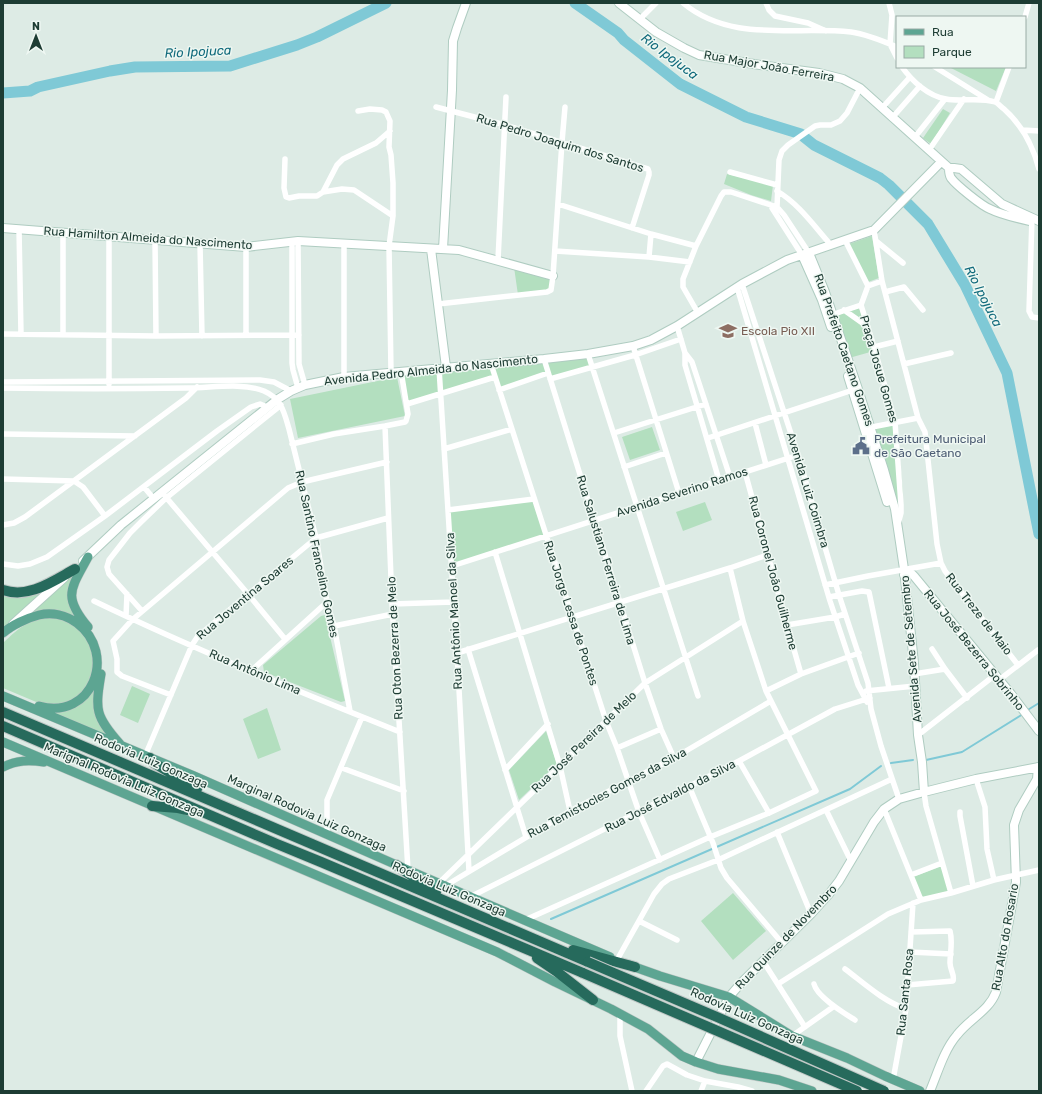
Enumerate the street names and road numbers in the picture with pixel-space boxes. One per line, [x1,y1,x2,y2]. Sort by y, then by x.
street label: Rua Major João Ferreira [703,48,835,84]
street label: Rua Pedro Joaquim dos Santos [475,111,645,175]
street label: Rua Hamilton Almeida do Nascimento [43,224,253,252]
street label: Rua Prefeito Caetano Gomes [811,272,877,428]
street label: Praça Josue Gomes [857,314,901,424]
street label: Avenida Pedro Almeida do Nascimento [323,352,539,388]
street label: Avenida Luiz Coimbra [784,431,832,549]
street label: Avenida Severino Ramos [614,464,750,520]
street label: Rua Santino Francelino Gomes [292,469,342,639]
street label: Rua Salustiano Ferreira de Lima [574,474,638,646]
street label: Rua Coronel João Guilherme [746,494,800,652]
street label: Rua Antônio Manoel da Silva [443,532,465,690]
street label: Rua Jorge Lessa de Pontes [541,539,601,687]
street label: Rua Joventina Soares [194,553,296,643]
street label: Rua Treze de Maio [943,570,1015,658]
street label: Avenida Sete de Setembro [898,575,924,723]
street label: Rua Oton Bezerra de Melo [384,576,406,720]
street label: Rua José Bezerra Sobrinho [921,587,1027,713]
street label: Rua Antônio Lima [207,646,303,698]
street label: Rua José Pereira de Melo [529,688,639,796]
street label: Rodovia Luiz Gonzaga [92,731,210,791]
street label: Marignal Rodovia Luiz Gonzaga [42,740,206,820]
street label: Rua Temistocles Gomes da Silva [525,745,689,841]
street label: Rua José Edvaldo da Silva [602,757,738,835]
street label: Marginal Rodovia Luiz Gonzaga [225,772,389,854]
street label: Rodovia Luiz Gonzaga [390,859,508,919]
street label: Rua Quinze de Novembro [732,882,840,992]
street label: Rua Alto do Rosario [989,882,1021,992]
street label: Rua Santa Rosa [893,948,917,1036]
street label: Rodovia Luiz Gonzaga [688,985,806,1047]

